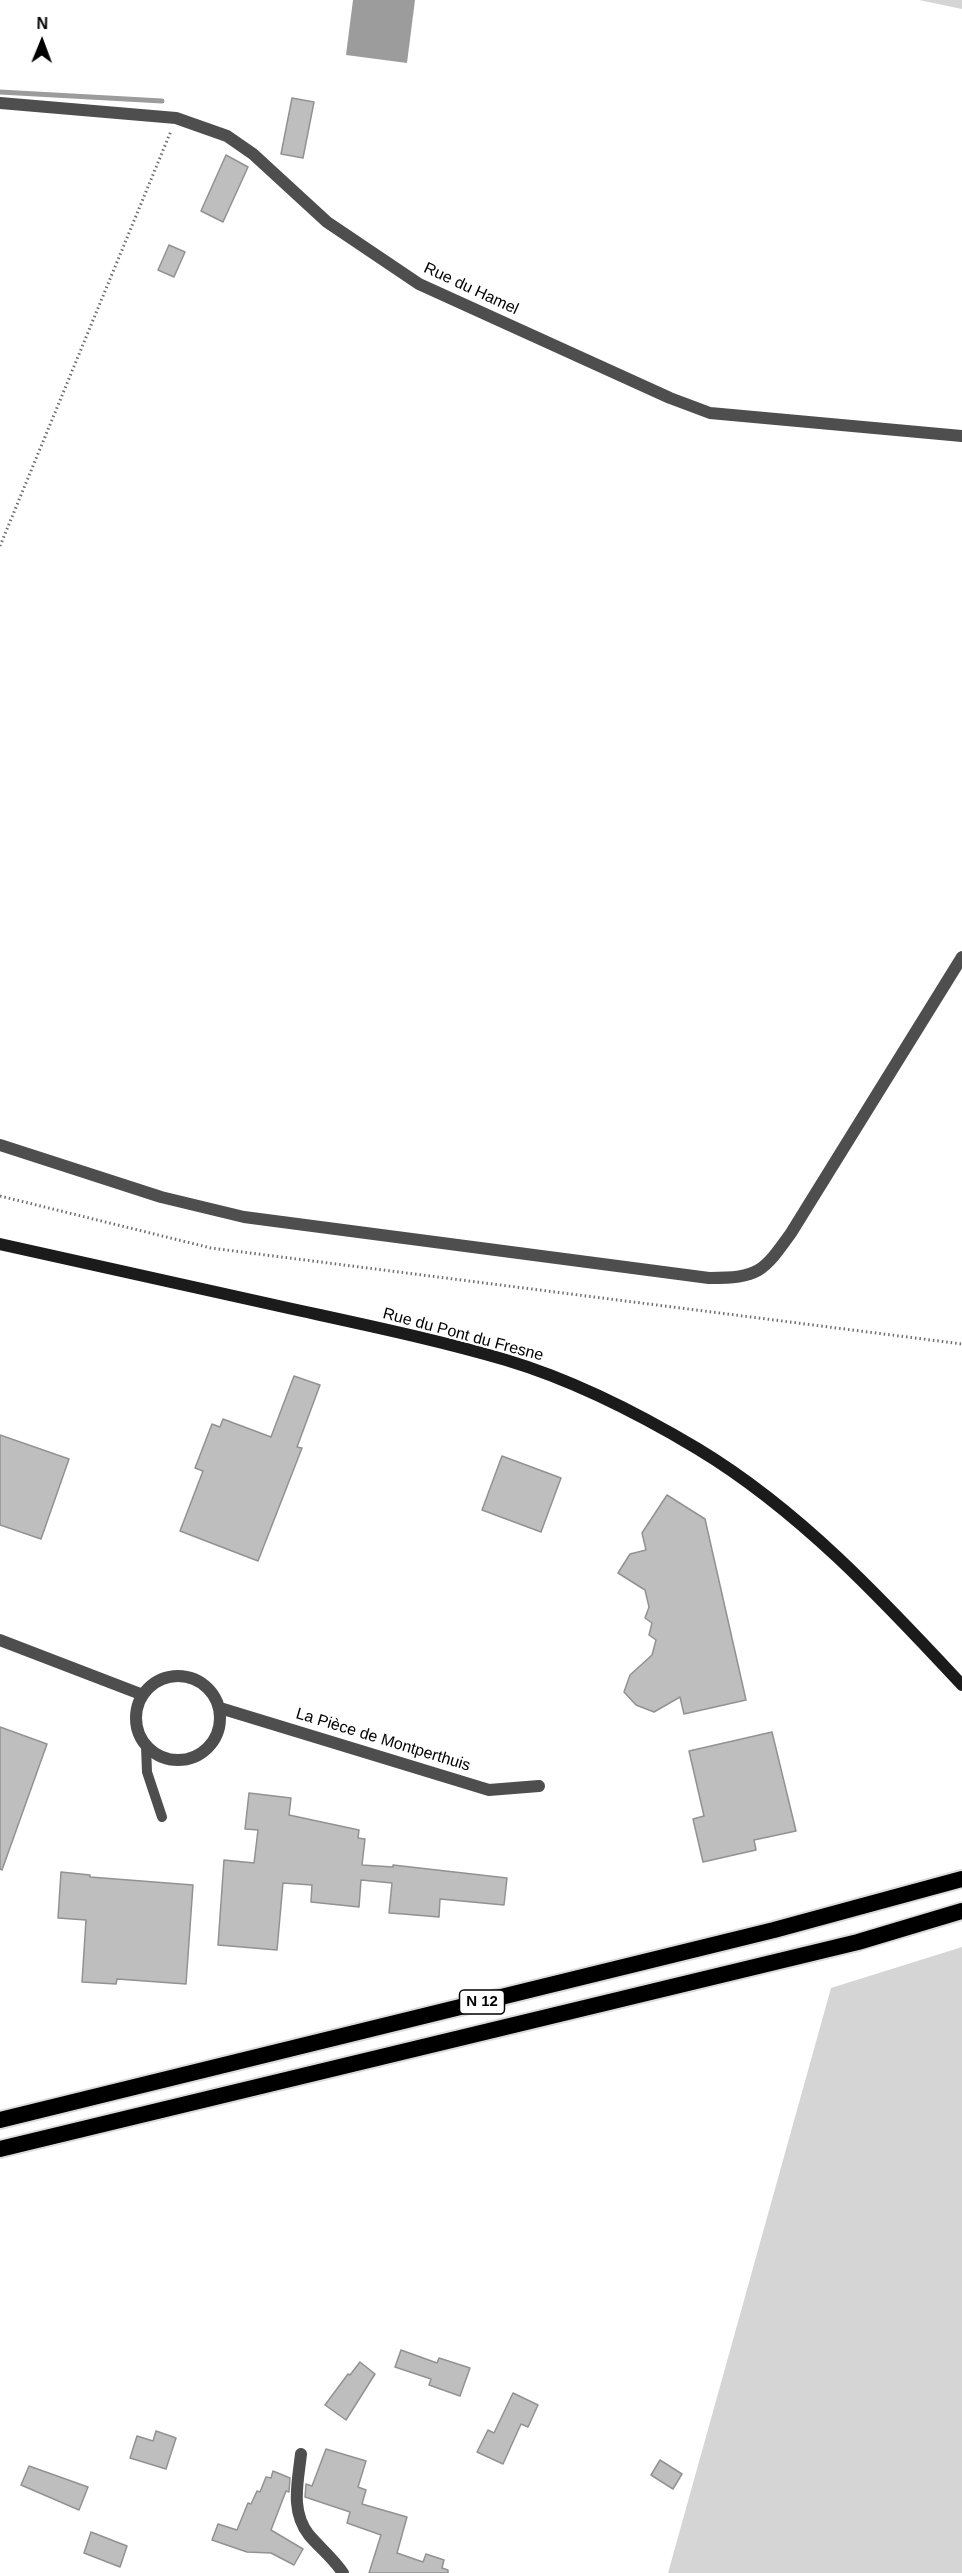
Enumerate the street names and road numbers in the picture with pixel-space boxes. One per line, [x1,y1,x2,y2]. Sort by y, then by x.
street label: Rue du Hamel [421,259,521,319]
street label: Rue du Pont du Fresne [381,1304,545,1366]
street label: La Pièce de Montperthuis [293,1704,473,1776]
road number: N 12 [460,1990,504,2014]

